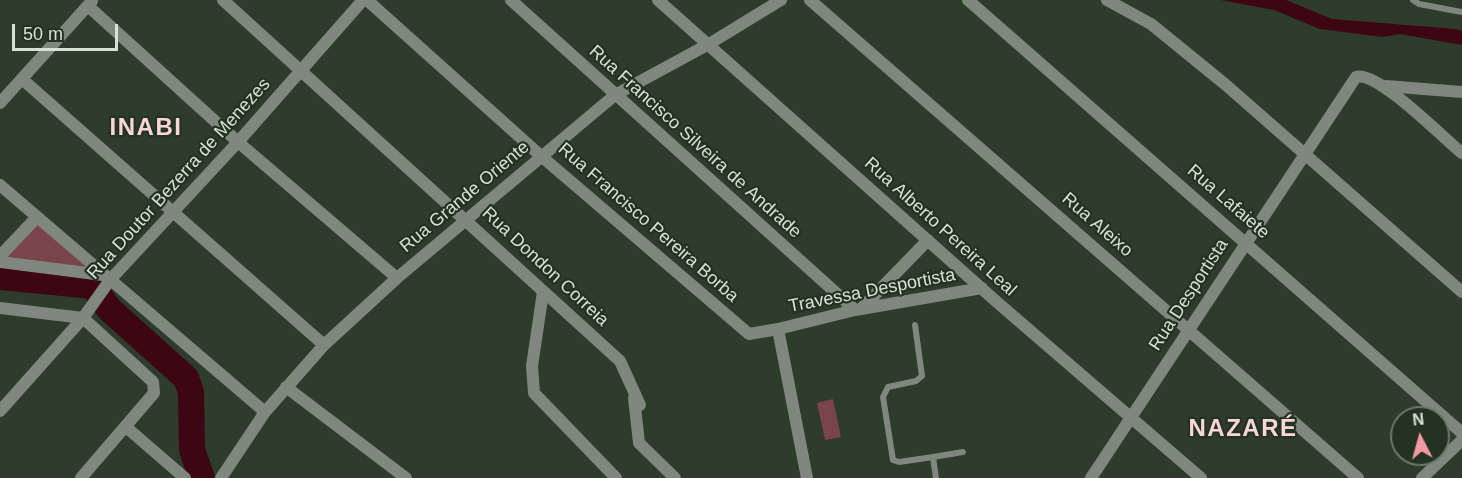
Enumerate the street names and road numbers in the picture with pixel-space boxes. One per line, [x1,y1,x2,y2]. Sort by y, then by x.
street label: Rua Francisco Silveira de Andrade [584,41,806,243]
street label: Rua Doutor Bezerra de Menezes [83,74,275,284]
street label: Rua Grande Oriente [396,137,534,257]
street label: Rua Francisco Pereira Borba [553,139,743,307]
street label: Rua Alberto Pereira Leal [860,153,1020,301]
street label: Rua Lafaiete [1182,160,1274,244]
street label: Rua Aleixo [1057,188,1137,262]
street label: Rua Dondon Correia [477,203,613,331]
street label: Rua Desportista [1145,235,1233,355]
street label: Travessa Desportista [787,264,957,318]

